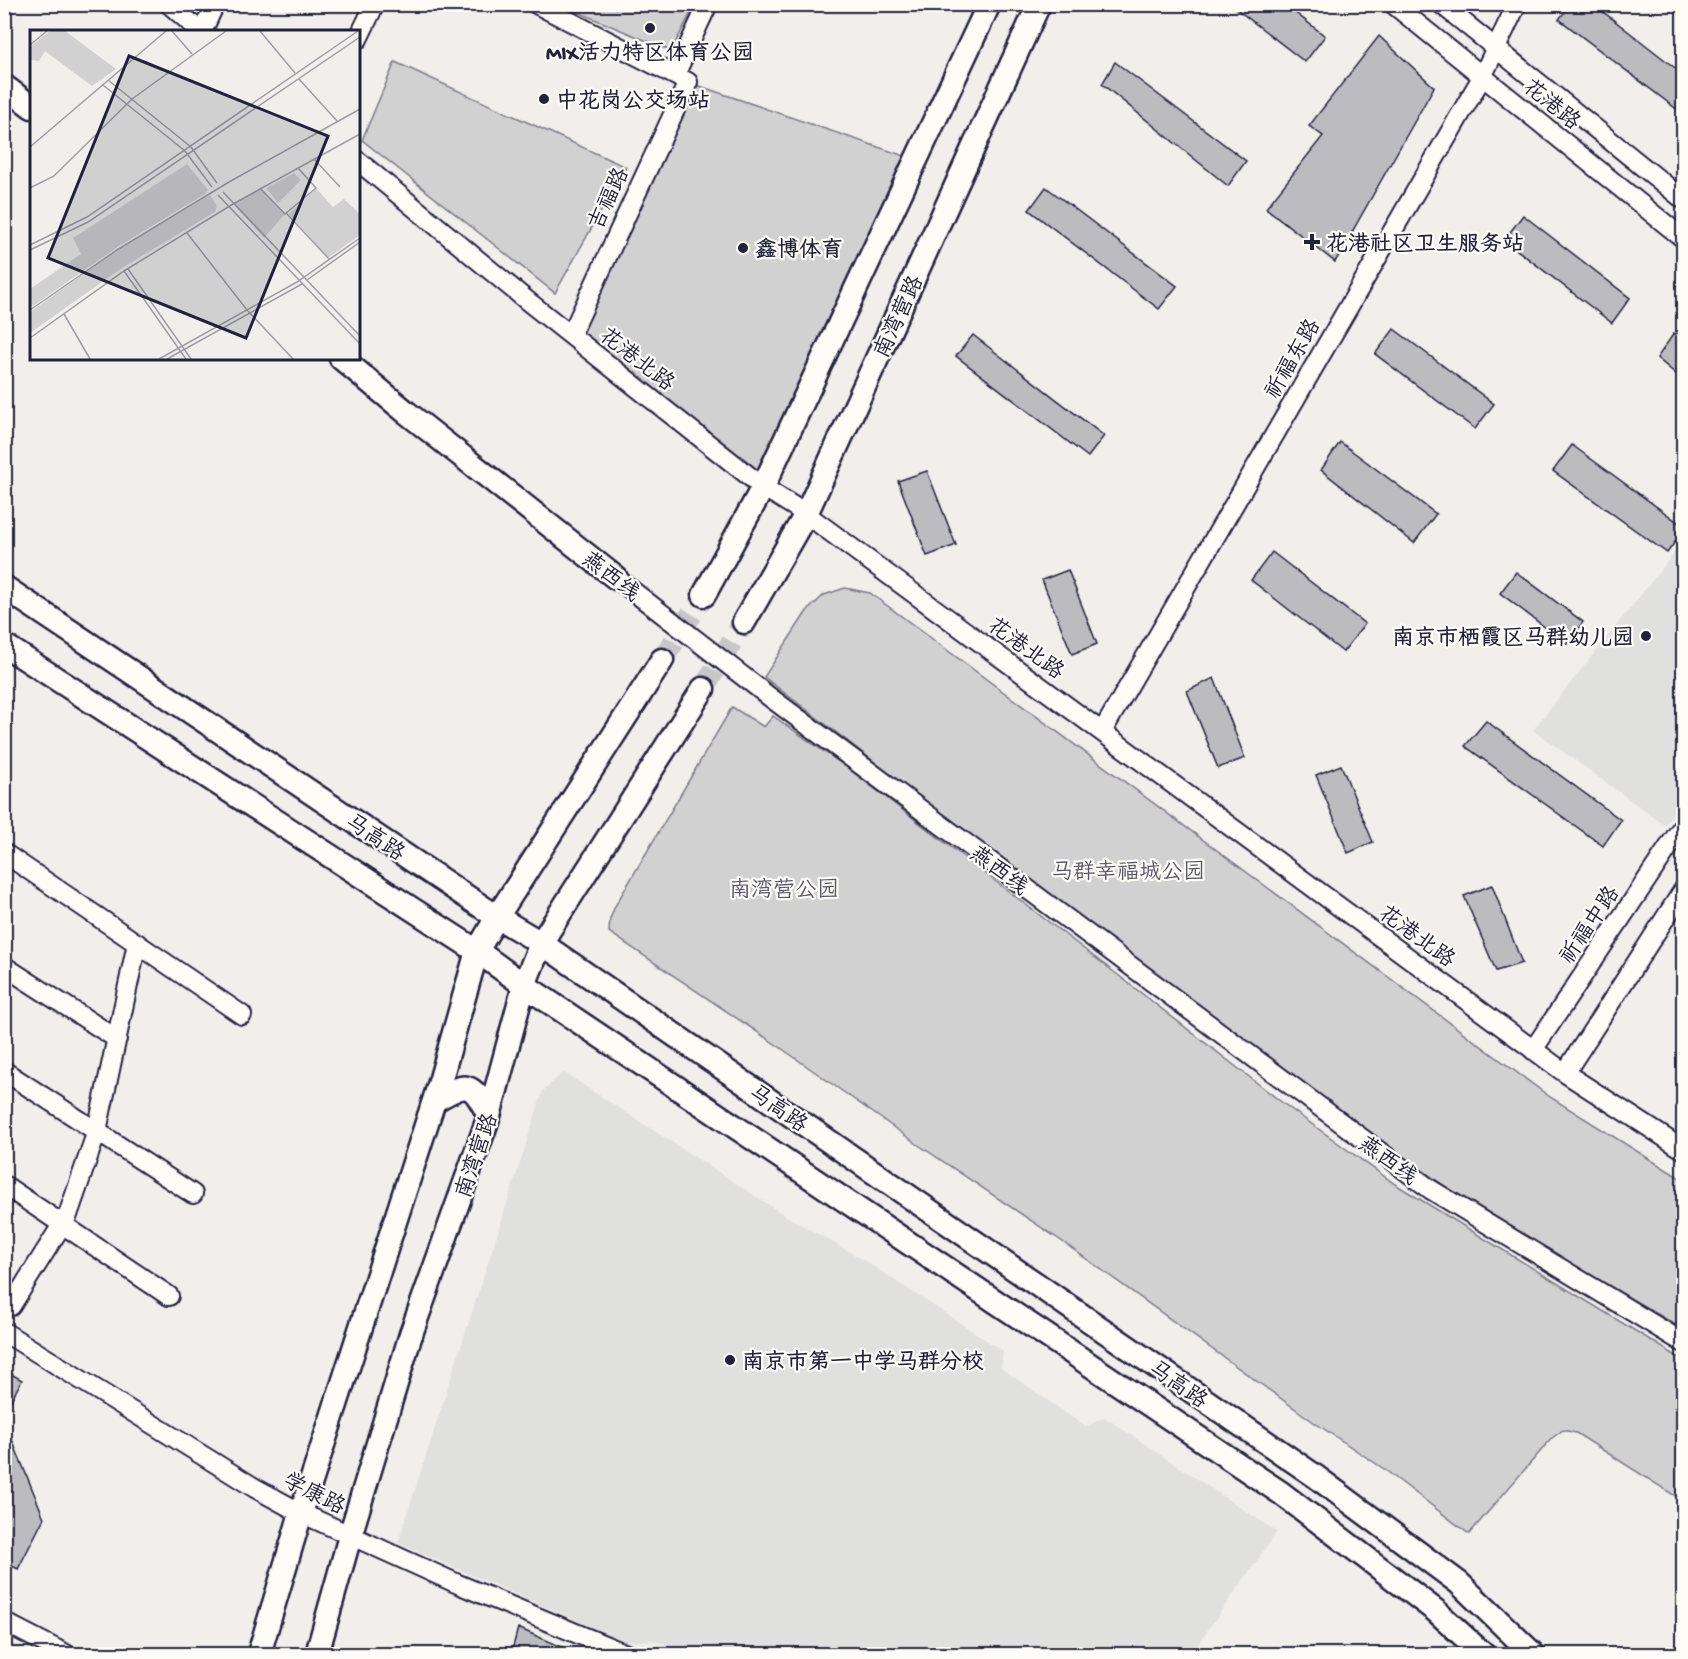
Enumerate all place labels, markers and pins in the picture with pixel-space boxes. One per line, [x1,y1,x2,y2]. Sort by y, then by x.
marker: MIX活力特区体育公园 [643,21,657,35]
place label: MIX活力特区体育公园 [546,40,754,68]
place label: 中花岗公交场站 [556,88,710,116]
marker: 中花岗公交场站 [537,92,551,106]
place label: 花港社区卫生服务站 [1326,232,1524,259]
marker: 花港社区卫生服务站 [1303,233,1321,251]
place label: 鑫博体育 [755,237,843,265]
marker: 鑫博体育 [736,241,750,255]
place label: 南京市栖霞区马群幼儿园 [1392,625,1634,653]
marker: 南京市栖霞区马群幼儿园 [1639,629,1653,643]
place label: 南京市第一中学马群分校 [742,1349,984,1377]
marker: 南京市第一中学马群分校 [723,1353,737,1367]

